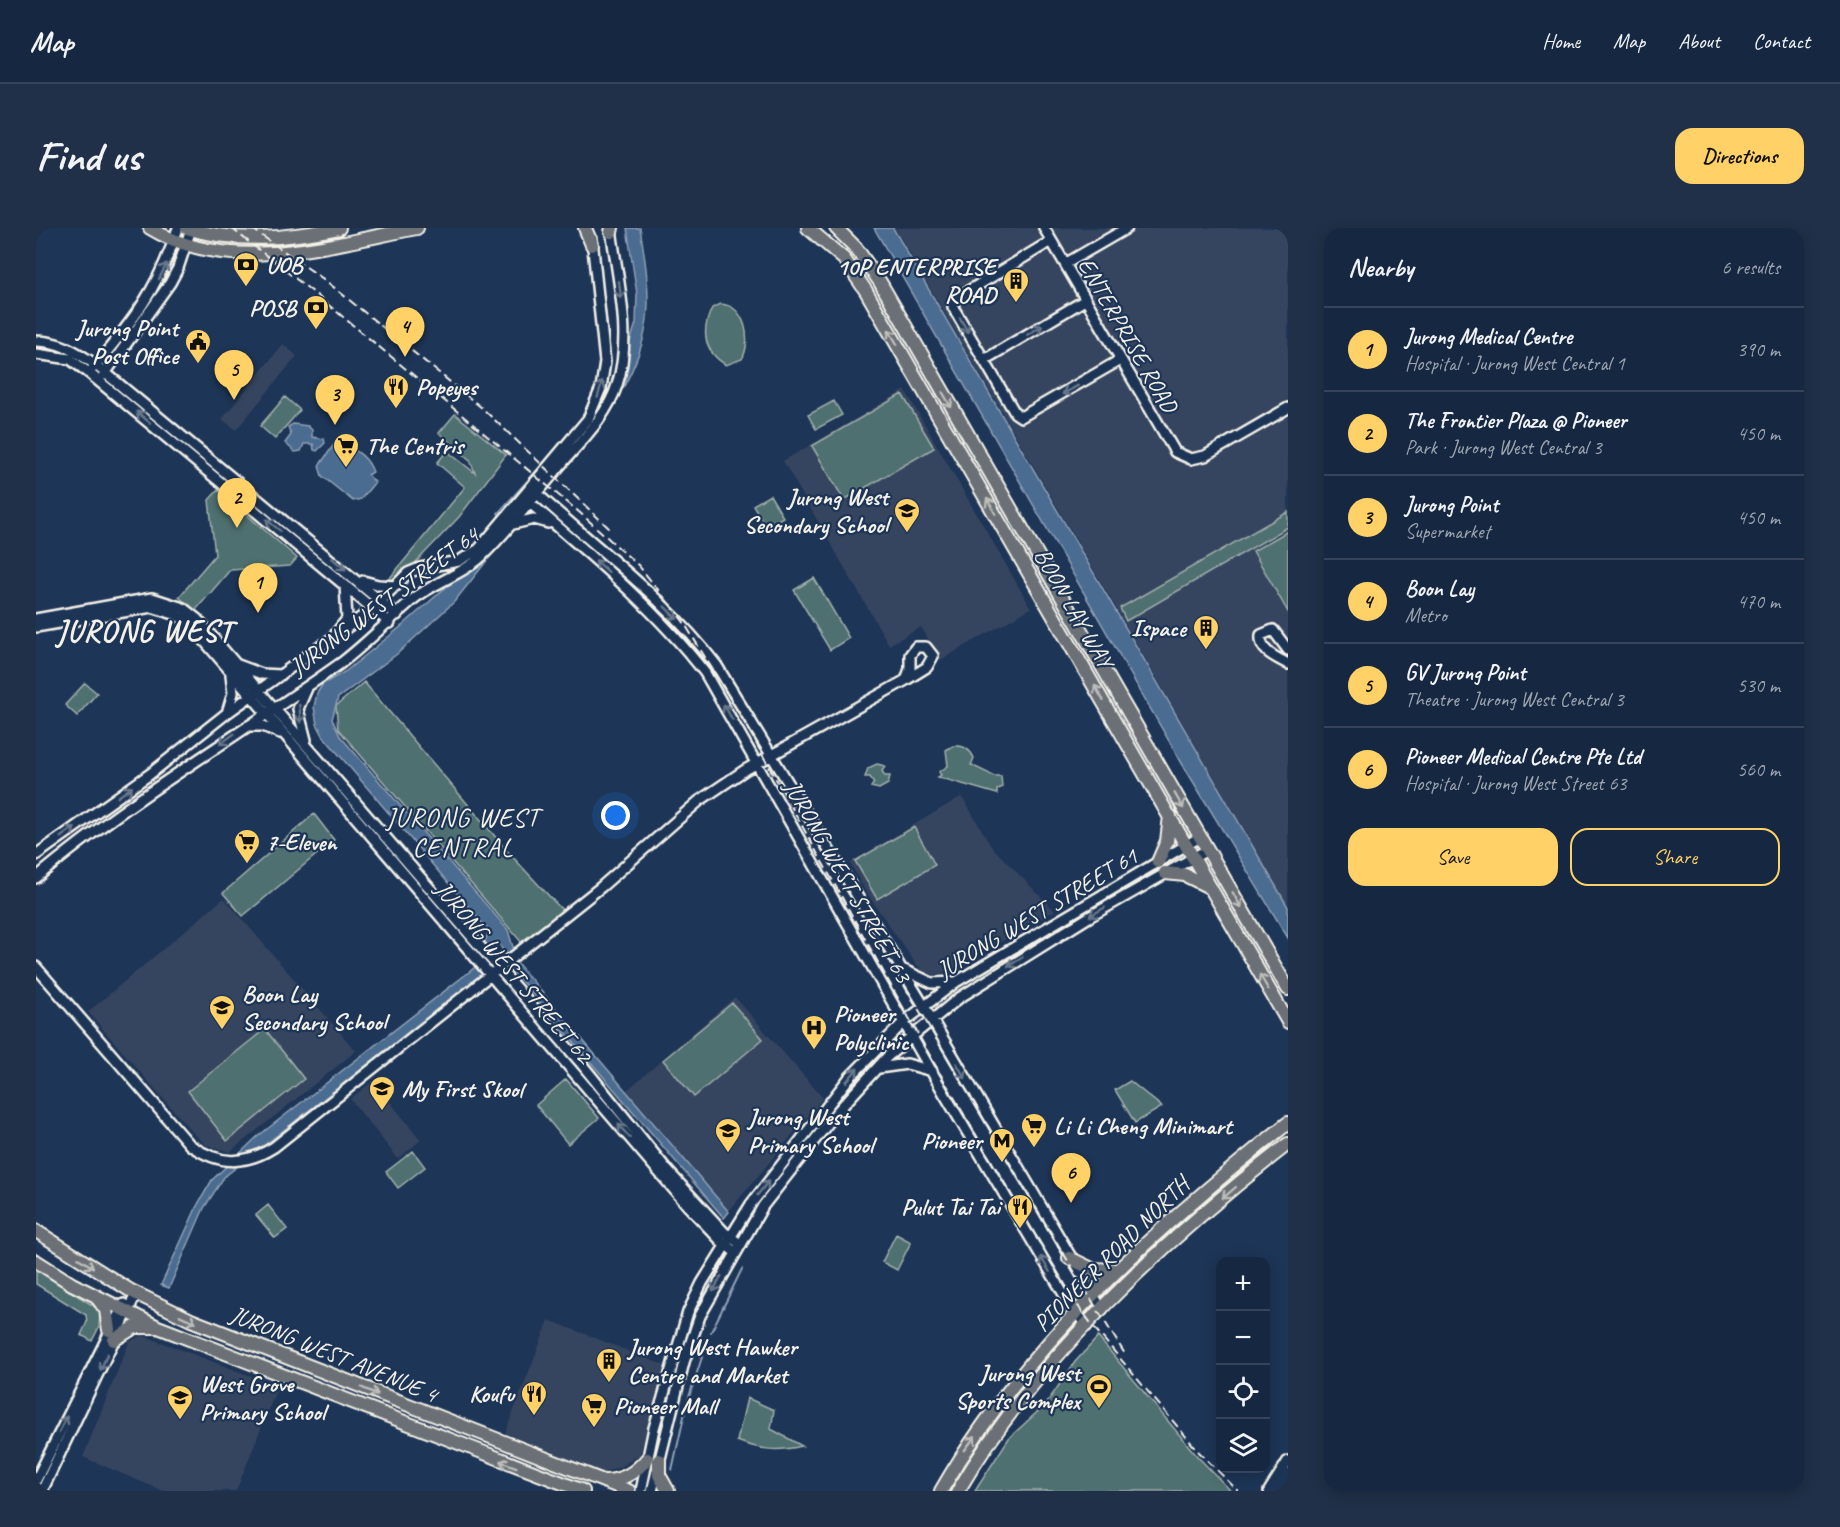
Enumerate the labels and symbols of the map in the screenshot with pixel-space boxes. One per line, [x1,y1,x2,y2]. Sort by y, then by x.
bank icon: UOB [231,250,261,288]
place label: UOB [266,250,305,280]
place label: 10P ENTERPRISE ROAD [836,252,999,310]
street label: ENTERPRISE ROAD [1071,252,1186,420]
one-way arrow [157,263,169,281]
building icon: 10P ENTERPRISE ROAD [1001,266,1031,304]
one-way arrow [615,280,626,300]
place label: POSB [249,293,298,323]
bank icon: POSB [301,293,331,331]
pin: 4 [386,308,424,357]
place label: Jurong Point Post Office [74,313,181,371]
one-way arrow [958,316,970,333]
one-way arrow [1026,324,1043,336]
public building icon: Jurong Point Post Office [183,327,213,365]
one-way arrow [887,329,899,346]
pin: 5 [214,350,254,400]
restaurant icon: Popeyes [381,372,411,410]
place label: Popeyes [416,372,479,402]
pin: 3 [316,376,354,425]
one-way arrow [595,380,606,399]
one-way arrow [1062,384,1079,396]
one-way arrow [942,391,954,408]
one-way arrow [135,411,151,424]
supermarket icon: The Centris [331,431,361,469]
place label: The Centris [366,431,466,461]
pin: 2 [218,478,256,528]
place label: Jurong West Secondary School [744,482,893,540]
school or university icon: Jurong West Secondary School [892,496,922,534]
one-way arrow [985,498,997,515]
one-way arrow [266,519,282,532]
street label: JURONG WEST STREET 64 [283,519,486,683]
street label: BOON LAY WAY [1028,543,1122,676]
one-way arrow [331,557,346,571]
one-way arrow [594,559,609,573]
pin: 1 [238,564,278,613]
one-way arrow [663,606,678,620]
district label: JURONG WEST [54,612,238,650]
place label: Ispace [1131,613,1188,643]
building icon: Ispace [1191,613,1221,651]
one-way arrow [1093,685,1105,702]
one-way arrow [295,703,306,723]
one-way arrow [722,704,734,721]
one-way arrow [220,733,236,745]
street label: JURONG WEST STREET 63 [777,773,919,990]
one-way arrow [116,786,132,798]
one-way arrow [1174,792,1186,809]
district label: JURONG WEST CENTRAL [384,801,544,864]
your location [601,801,630,830]
one-way arrow [59,826,75,838]
supermarket icon: 7-Eleven [232,827,262,865]
place label: 7-Eleven [266,827,339,857]
street label: JURONG WEST STREET 61 [930,841,1144,985]
street label: JURONG WEST STREET 62 [428,874,601,1071]
one-way arrow [1231,891,1243,908]
one-way arrow [1089,906,1106,918]
one-way arrow [1007,956,1024,968]
one-way arrow [1258,974,1270,991]
place label: Boon Lay Secondary School [242,979,391,1037]
school or university icon: Boon Lay Secondary School [207,993,237,1031]
place label: Pioneer Polyclinic [834,999,910,1057]
hospital icon: Pioneer Polyclinic [799,1013,829,1051]
one-way arrow [956,1063,968,1080]
one-way arrow [845,1067,858,1083]
school or university icon: My First Skool [367,1074,397,1112]
place label: My First Skool [402,1074,527,1104]
place label: Jurong West Primary School [746,1102,878,1160]
supermarket icon: Li Li Cheng Minimart [1019,1111,1049,1149]
place label: Li Li Cheng Minimart [1054,1111,1235,1141]
school or university icon: Jurong West Primary School [713,1116,743,1154]
one-way arrow [618,1123,631,1139]
place label: Pioneer [921,1126,984,1156]
metro station icon: Pioneer [987,1126,1017,1164]
pin: 6 [1052,1154,1090,1203]
street label: PIONEER ROAD NORTH [1027,1167,1198,1338]
one-way arrow [757,1181,769,1197]
one-way arrow [1221,1187,1237,1200]
place label: Pulut Tai Tai [901,1192,1003,1222]
restaurant icon: Pulut Tai Tai [1005,1192,1035,1230]
one-way arrow [1038,1256,1050,1273]
one-way arrow [77,1257,94,1269]
one-way arrow [711,1275,723,1292]
street label: JURONG WEST AVENUE 4 [225,1298,444,1410]
one-way arrow [179,1314,197,1325]
place label: Jurong West Hawker Centre and Market [626,1332,799,1390]
building icon: Jurong West Hawker Centre and Market [594,1346,624,1384]
one-way arrow [98,1352,110,1370]
place label: Jurong West Sports Complex [955,1358,1083,1416]
place label: West Grove Primary School [200,1369,330,1427]
sports icon: Jurong West Sports Complex [1084,1372,1114,1410]
place label: Koufu [469,1379,516,1409]
restaurant icon: Koufu [519,1379,549,1417]
school or university icon: West Grove Primary School [165,1383,195,1421]
one-way arrow [360,1386,378,1397]
supermarket icon: Pioneer Mall [579,1391,609,1429]
place label: Pioneer Mall [614,1391,721,1421]
one-way arrow [58,1415,70,1433]
one-way arrow [964,1436,976,1452]
one-way arrow [499,1457,518,1468]

